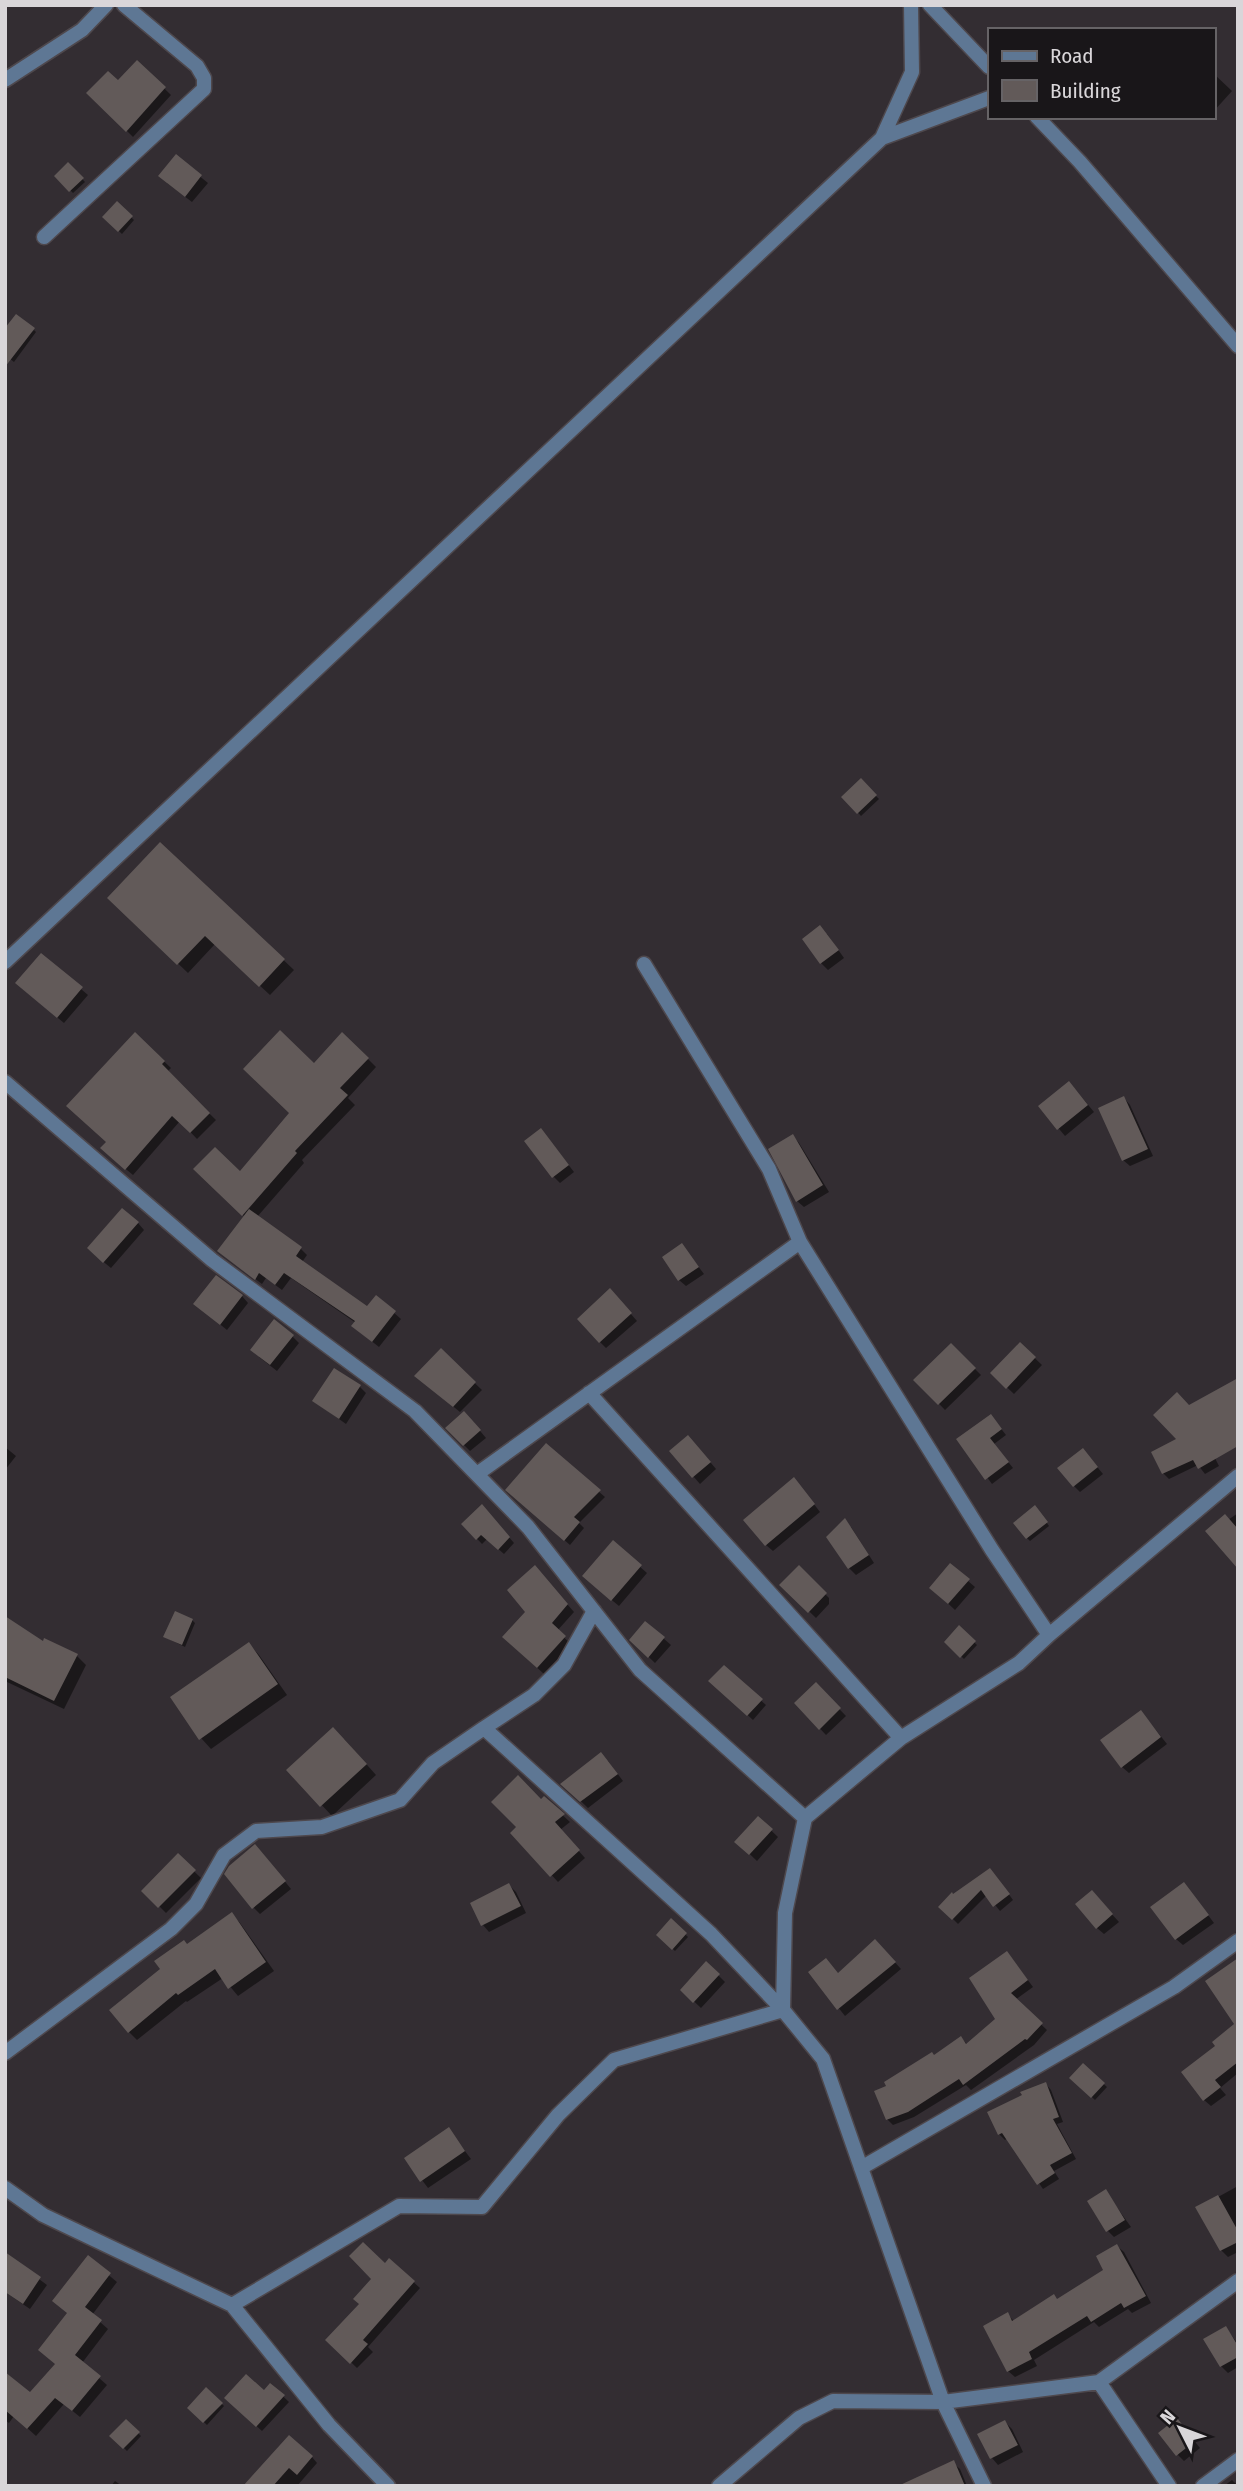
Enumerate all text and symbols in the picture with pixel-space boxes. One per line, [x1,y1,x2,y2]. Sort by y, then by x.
legend [988,28,1215,119]
text: Road [1050,43,1094,69]
text: Building [1050,78,1121,104]
north arrow [1145,2393,1215,2463]
text: N [1155,2405,1180,2429]

